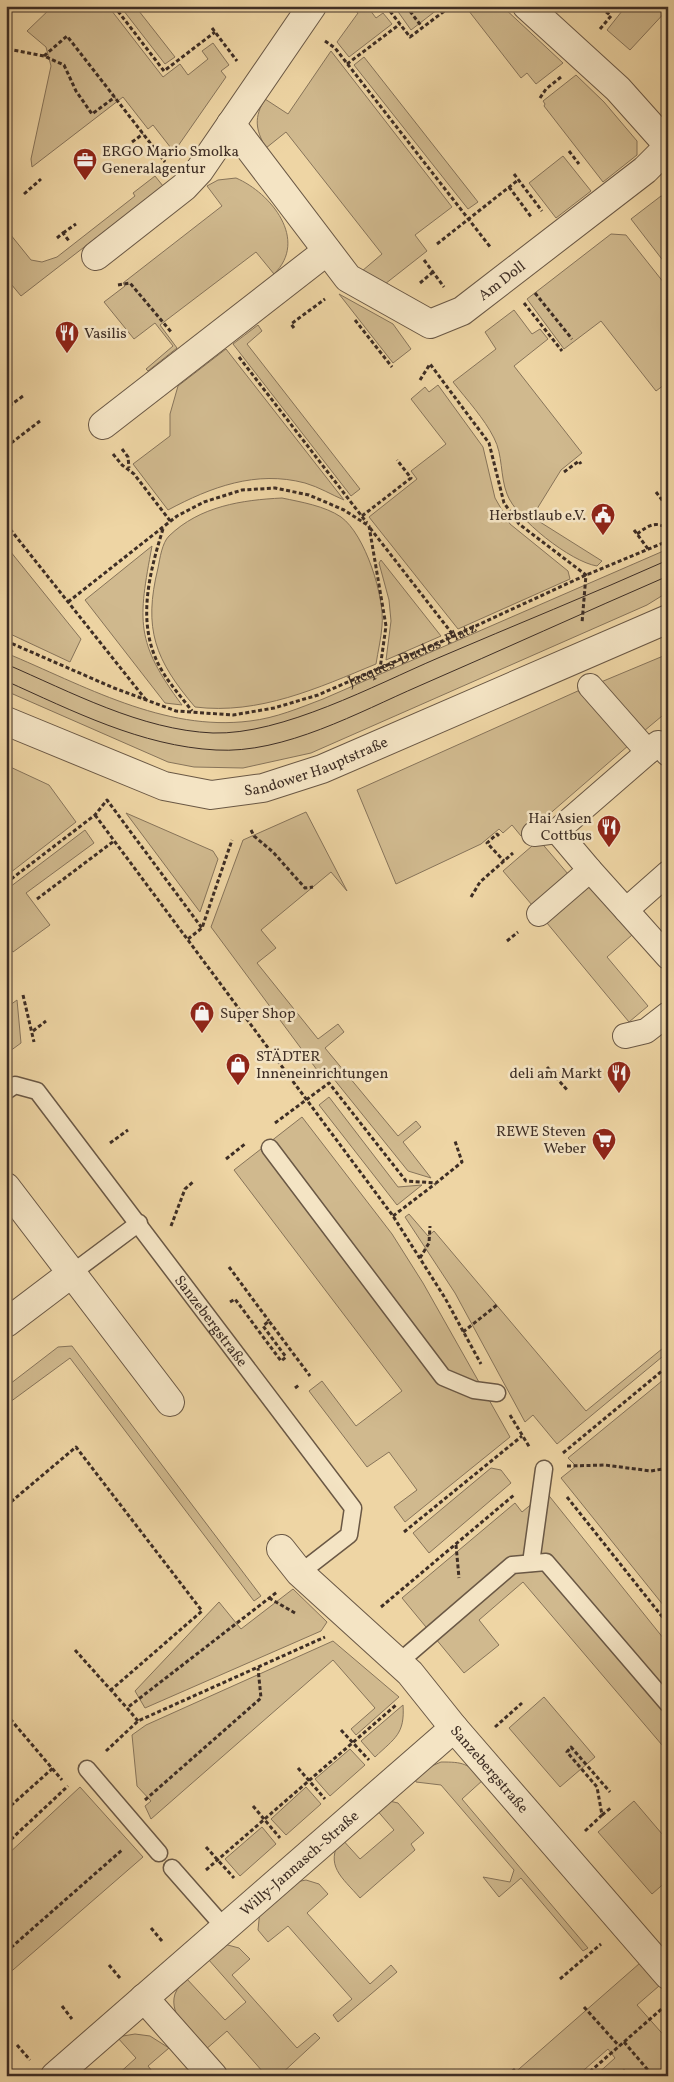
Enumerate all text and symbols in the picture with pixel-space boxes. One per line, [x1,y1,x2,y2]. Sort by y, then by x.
place label: ERGO Mario Smolka Generalagentur [102,142,239,180]
office icon: ERGO Mario Smolka Generalagentur [72,147,98,181]
street label: Am Doll [474,257,531,307]
restaurant icon: Vasilis [54,320,80,354]
place label: Vasilis [84,324,127,345]
public building icon: Herbstlaub e.V. [590,502,616,536]
place label: Herbstlaub e.V. [489,506,586,527]
street label: Jacques-Duclos-Platz [345,618,481,693]
street label: Sandower Hauptstraße [243,733,392,802]
place label: Hai Asien Cottbus [528,809,592,847]
restaurant icon: Hai Asien Cottbus [596,814,622,848]
shop icon: Super Shop [189,1000,215,1034]
place label: Super Shop [220,1004,296,1025]
place label: STÄDTER Inneneinrichtungen [256,1047,388,1085]
shop icon: STÄDTER Inneneinrichtungen [225,1052,251,1086]
restaurant icon: deli am Markt [606,1060,632,1094]
place label: deli am Markt [510,1064,602,1085]
place label: REWE Steven Weber [496,1122,586,1160]
supermarket icon: REWE Steven Weber [591,1127,617,1161]
street label: Sanzebergstraße [168,1271,252,1372]
street label: Sanzebergstraße [444,1721,532,1819]
street label: Willy-Jannasch-Straße [236,1806,364,1922]

